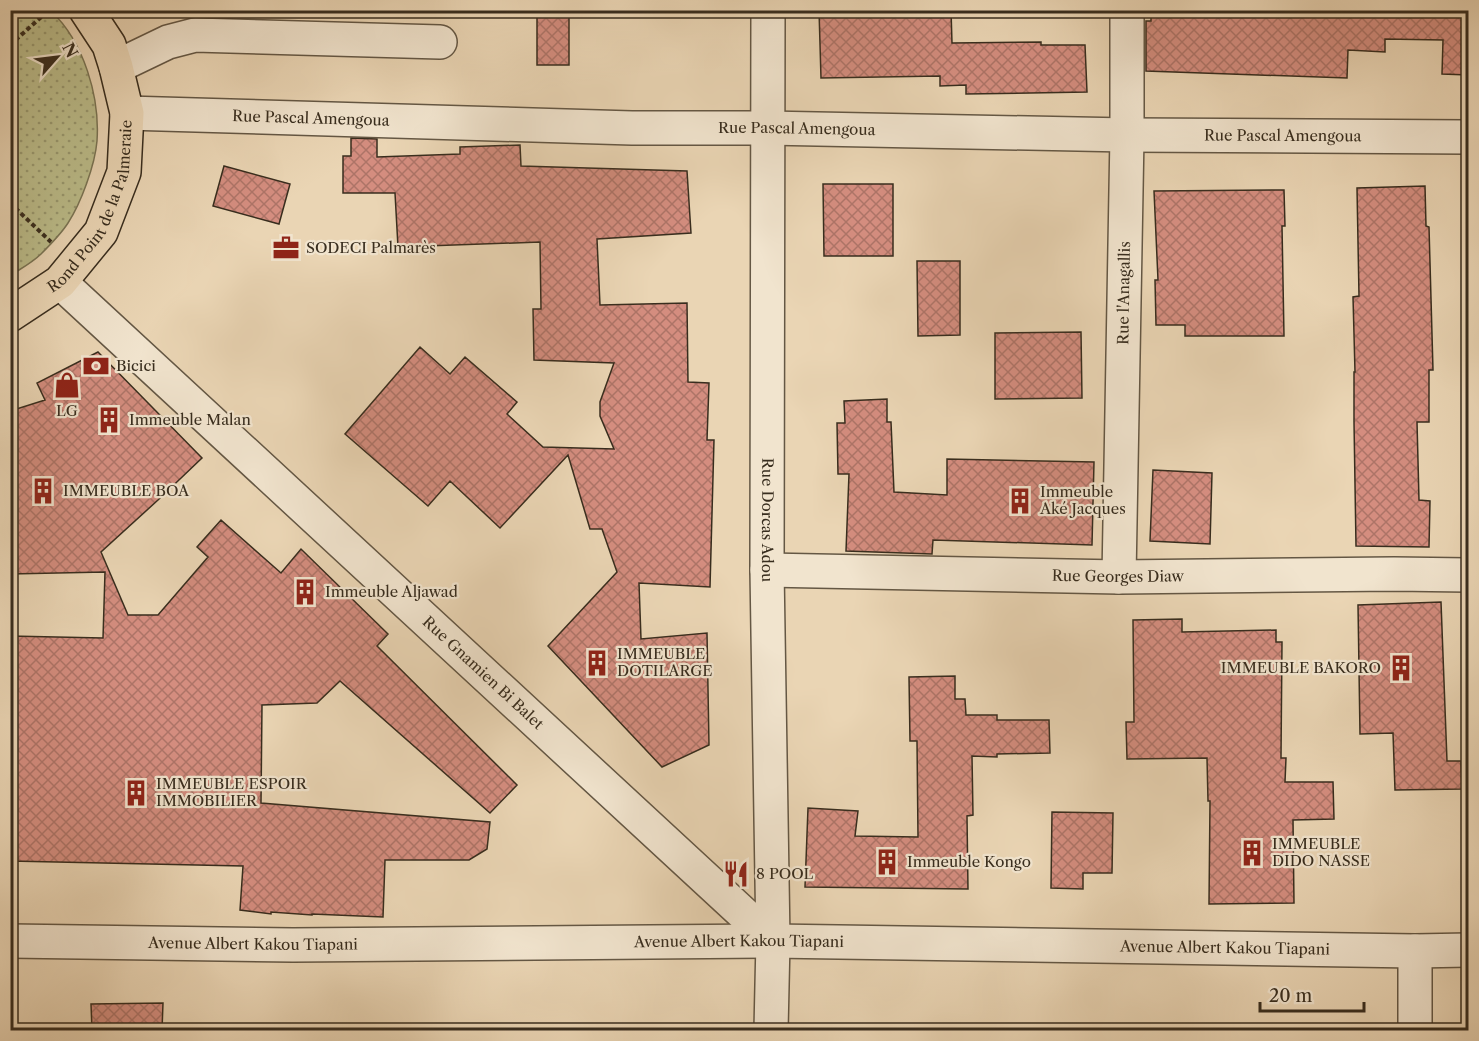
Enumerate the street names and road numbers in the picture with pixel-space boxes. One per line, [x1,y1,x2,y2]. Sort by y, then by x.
street label: Rue Pascal Amengoua [232,106,390,130]
street label: Rue Pascal Amengoua [718,118,876,139]
street label: Rond Point de la Palmeraie [44,119,136,297]
street label: Rue Pascal Amengoua [1204,125,1362,145]
street label: Rue l'Anagallis [1113,241,1134,345]
street label: Rue Dorcas Adou [758,458,777,582]
street label: Rue Georges Diaw [1052,566,1185,586]
street label: Rue Gnamien Bi Balet [419,612,548,734]
street label: Avenue Albert Kakou Tiapani [633,931,844,951]
street label: Avenue Albert Kakou Tiapani [147,933,358,954]
street label: Avenue Albert Kakou Tiapani [1119,936,1330,959]

